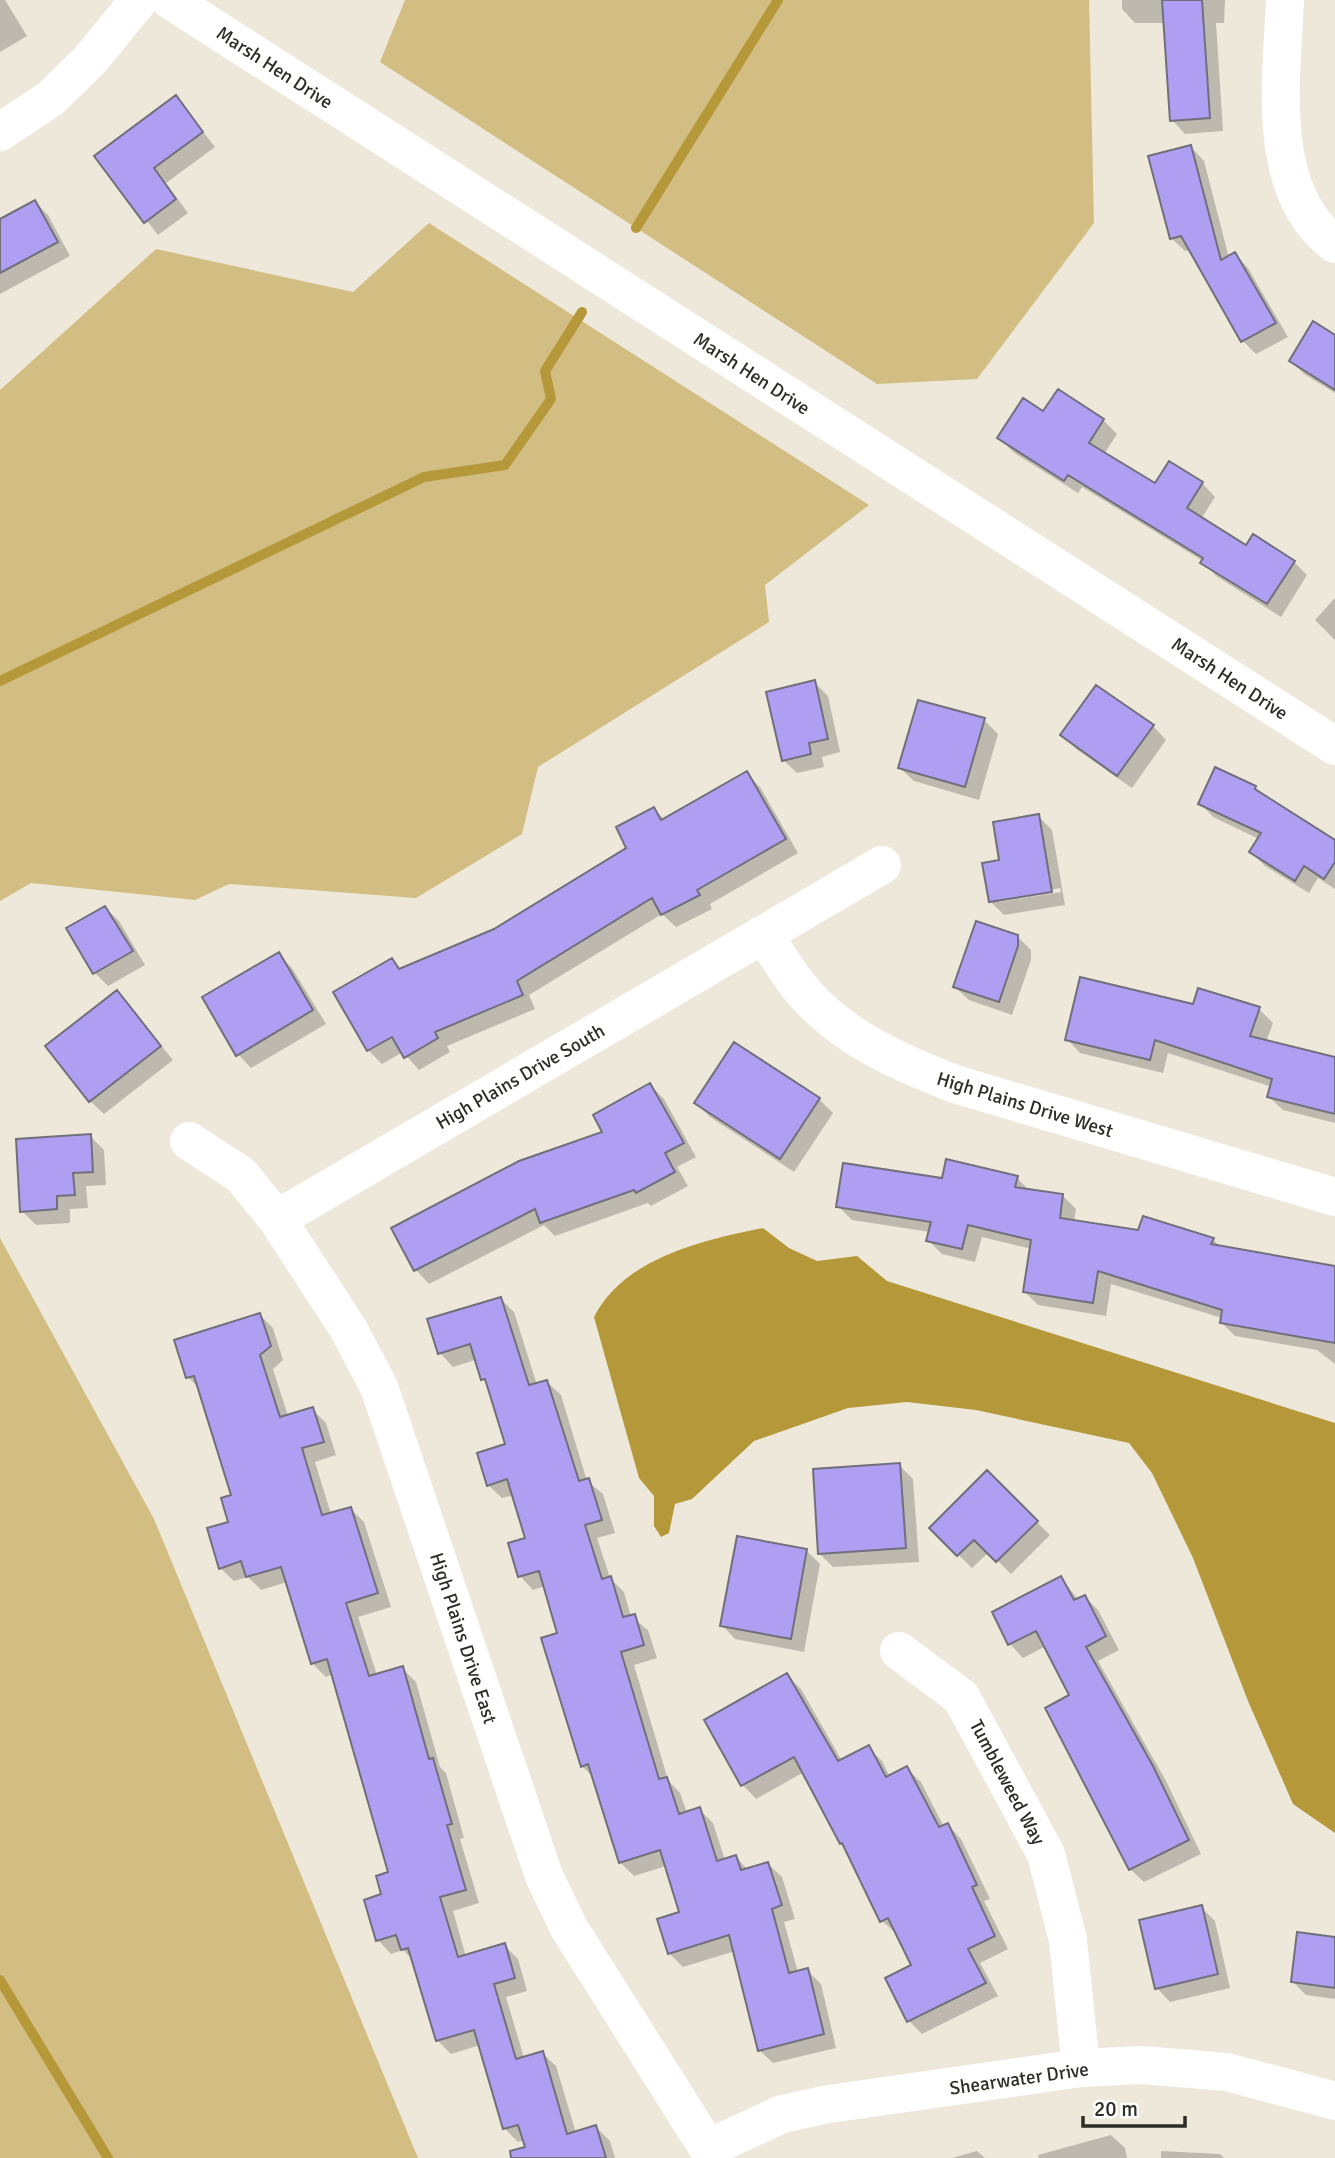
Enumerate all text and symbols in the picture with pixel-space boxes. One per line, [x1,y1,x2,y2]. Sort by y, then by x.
street label: Marsh Hen Drive [212,21,337,114]
street label: Marsh Hen Drive [689,327,814,420]
street label: Marsh Hen Drive [1167,632,1292,725]
street label: High Plains Drive South [432,1019,609,1135]
street label: High Plains Drive West [934,1067,1116,1143]
street label: High Plains Drive East [424,1550,502,1727]
street label: Tumbleweed Way [964,1716,1050,1849]
street label: Shearwater Drive [948,2057,1090,2101]
scale bar [1083,2084,1184,2128]
text: 20 m [1094,2096,1138,2122]

